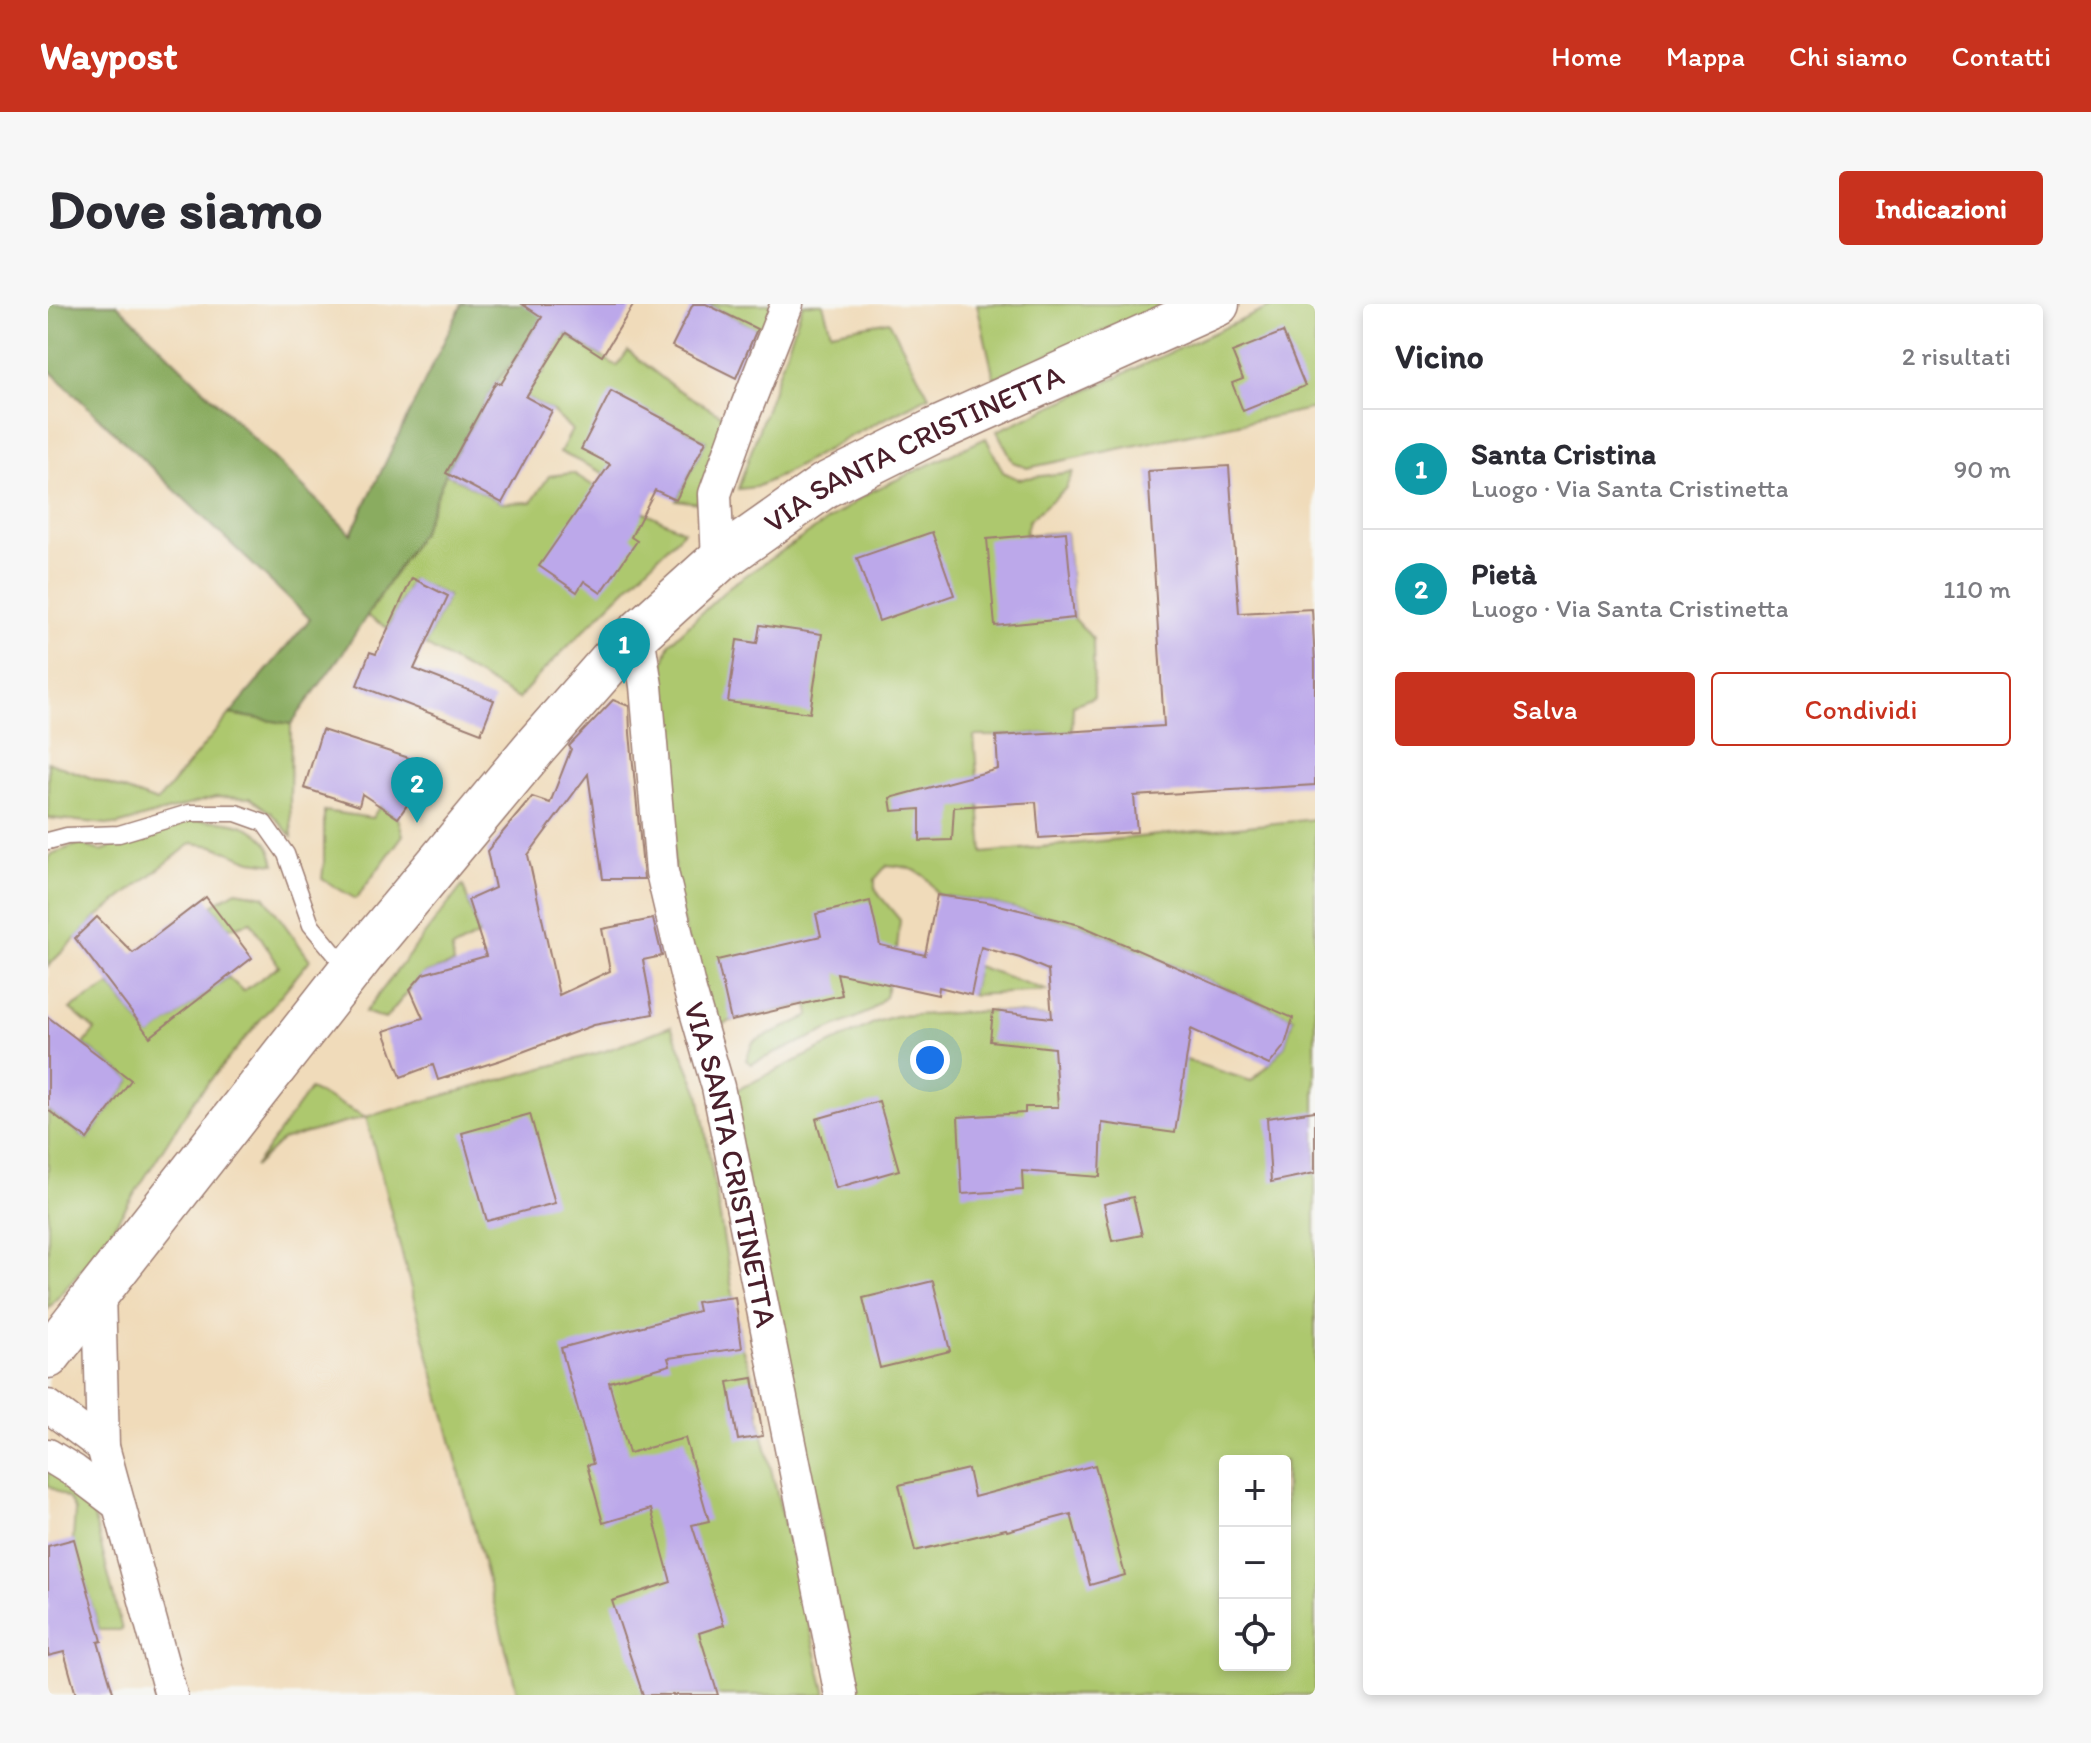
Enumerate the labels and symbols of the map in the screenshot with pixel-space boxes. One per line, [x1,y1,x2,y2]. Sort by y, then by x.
street label: VIA SANTA CRISTINETTA [756,356,1069,541]
pin: 1 [598,618,650,684]
pin: 2 [391,757,443,823]
street label: VIA SANTA CRISTINETTA [676,997,785,1330]
your location [910,1040,950,1080]

